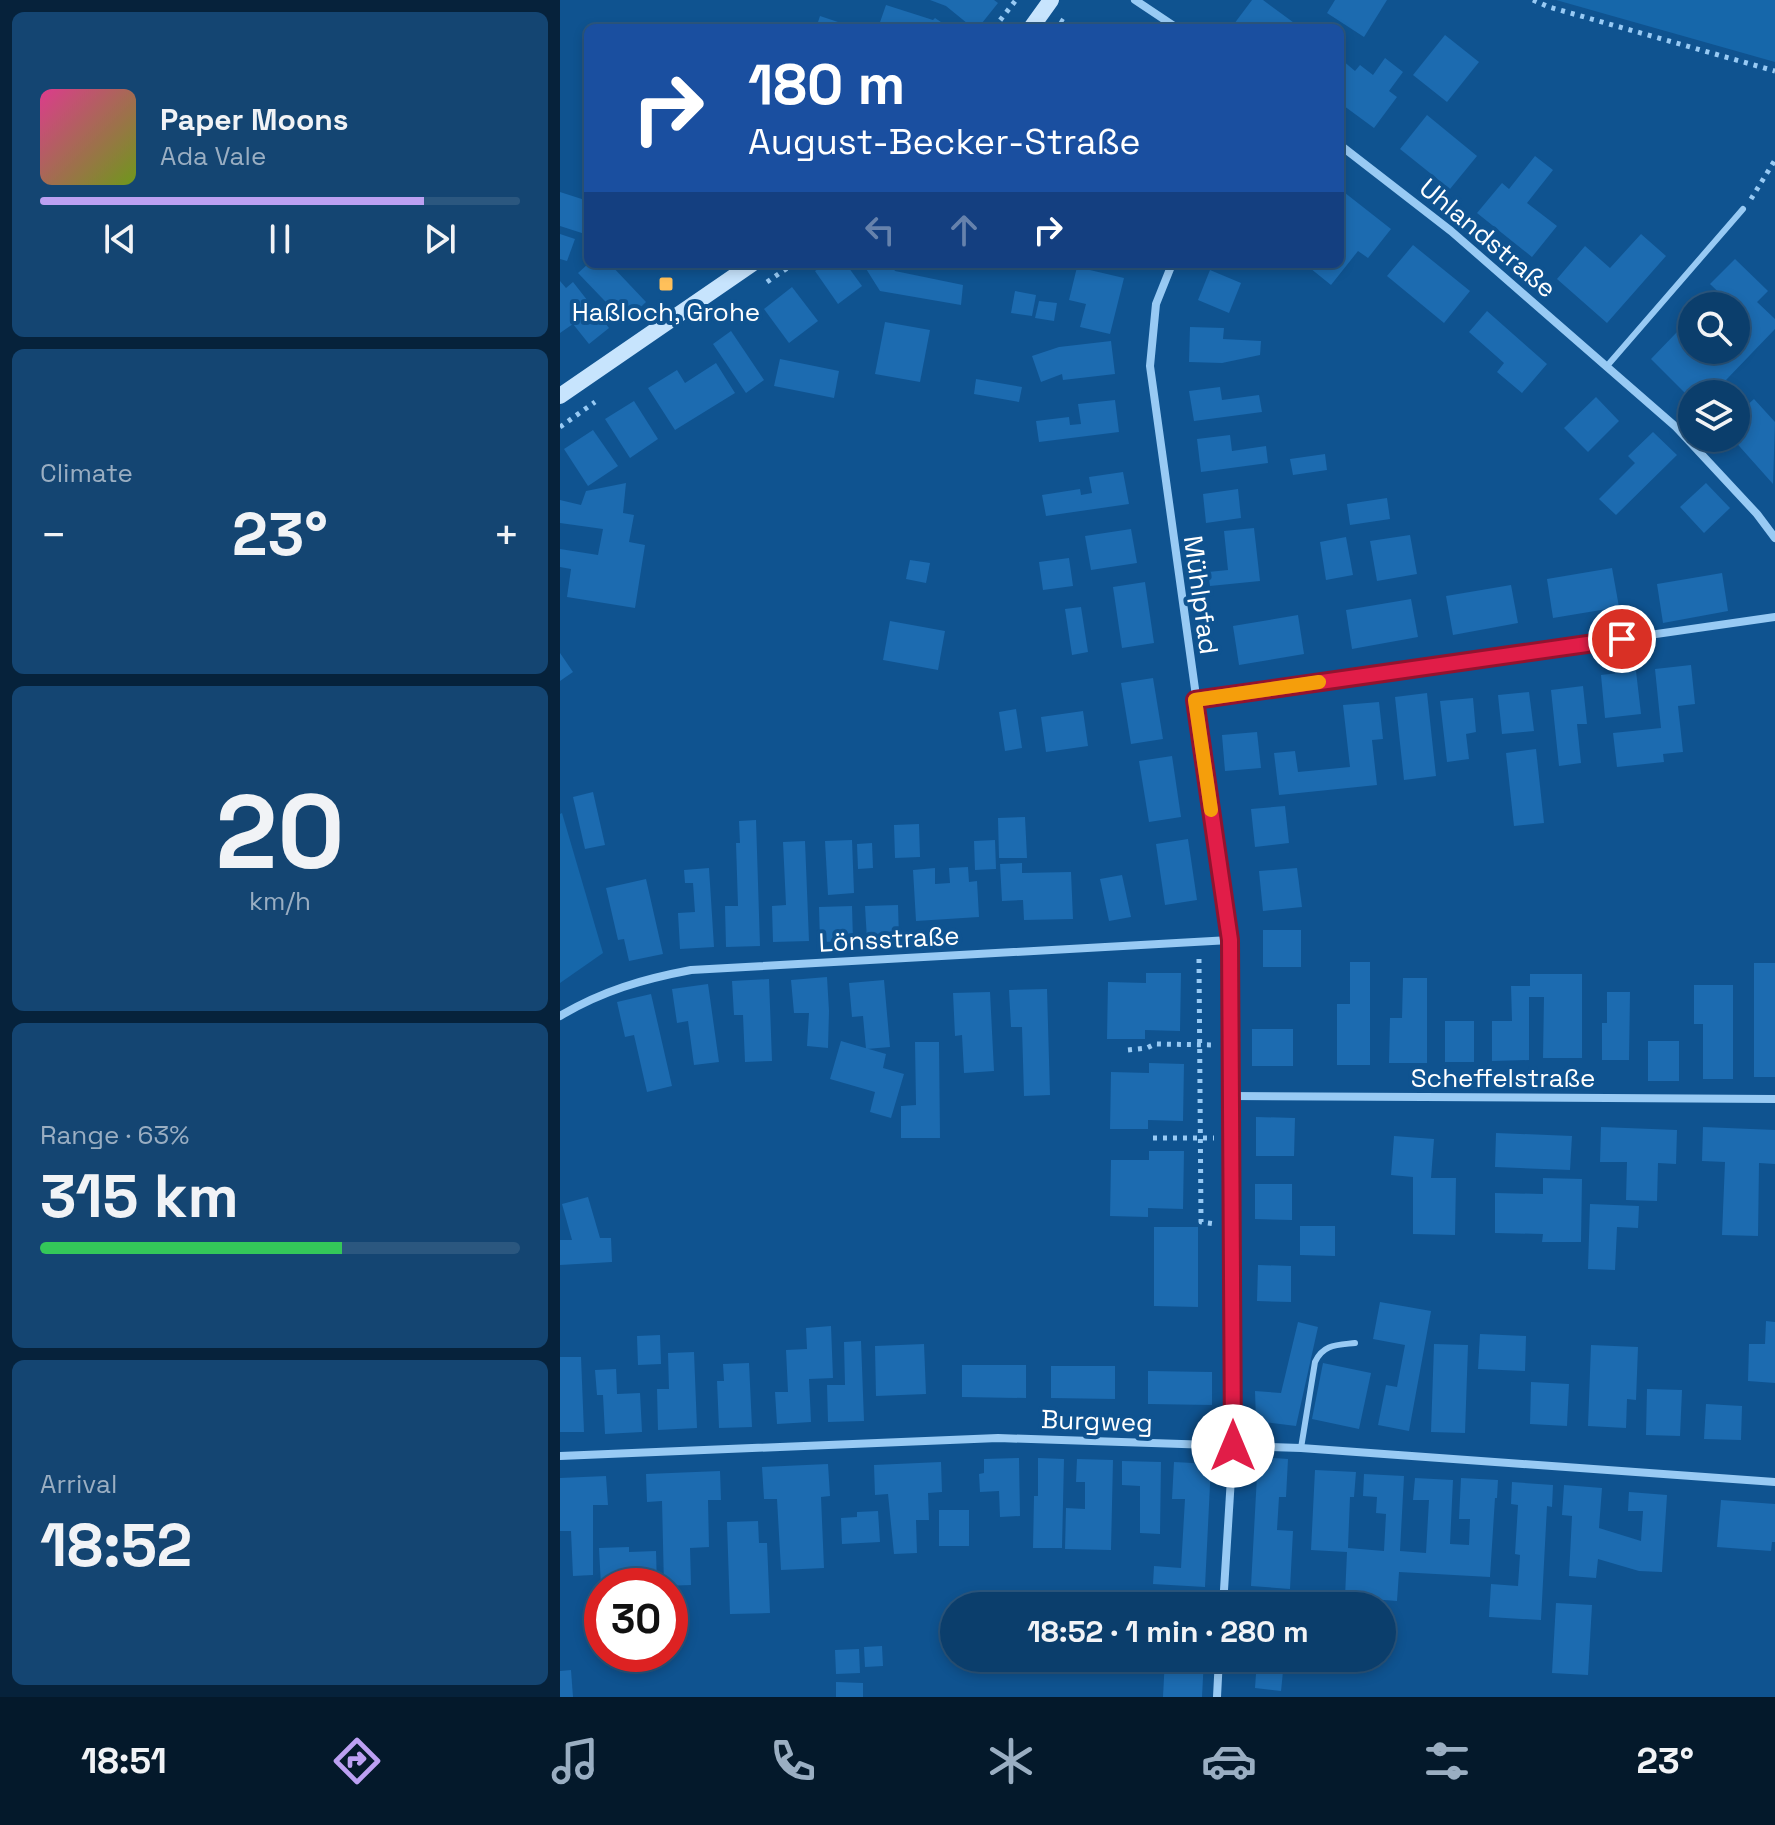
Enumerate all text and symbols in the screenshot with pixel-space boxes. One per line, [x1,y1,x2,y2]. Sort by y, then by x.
text: 180 m [748,49,905,120]
icon: right [616,56,720,160]
text: Paper Moons [160,100,349,139]
text: August-Becker-Straße [748,119,1141,165]
text: Ada Vale [160,139,266,173]
street label: Uhlandstraße [1412,171,1564,305]
icon: left [858,208,902,252]
icon: ahead [942,208,986,252]
icon: right [1026,208,1070,252]
icon: previous [98,217,142,261]
icon: pause [258,217,302,261]
icon: next [418,217,462,261]
marker: Haßloch, Grohe [657,275,675,293]
map controls [1678,292,1750,452]
button: search [1678,292,1750,364]
place label: Haßloch, Grohe [572,295,760,329]
button: layers [1678,380,1750,452]
text: Climate [40,456,133,490]
text: 23° [232,496,328,573]
text: − [40,507,67,563]
text: + [493,507,520,563]
street label: Mühlpfad [1176,533,1226,657]
pin [1588,605,1656,673]
icon: arrive [1600,617,1644,661]
text: 20 [215,766,345,898]
text: km/h [249,884,311,918]
street label: Lönsstraße [818,918,960,960]
street label: Scheffelstraße [1411,1061,1595,1095]
text: Range · 63% [40,1118,189,1152]
text: 315 km [40,1158,239,1235]
street label: Burgweg [1041,1402,1153,1440]
position arrow [1191,1404,1275,1488]
text: Arrival [40,1467,117,1501]
text: 18:52 [40,1507,192,1584]
speed limit sign: 30 [584,1568,688,1672]
text: 18:52 · 1 min · 280 m [1027,1612,1309,1651]
icon: directions [329,1733,385,1789]
icon: music [547,1733,603,1789]
icon: phone [765,1733,821,1789]
icon: climate [983,1733,1039,1789]
icon: car [1201,1733,1257,1789]
icon: filters [1419,1733,1475,1789]
text: 18:51 [81,1738,167,1784]
text: 23° [1636,1738,1694,1784]

